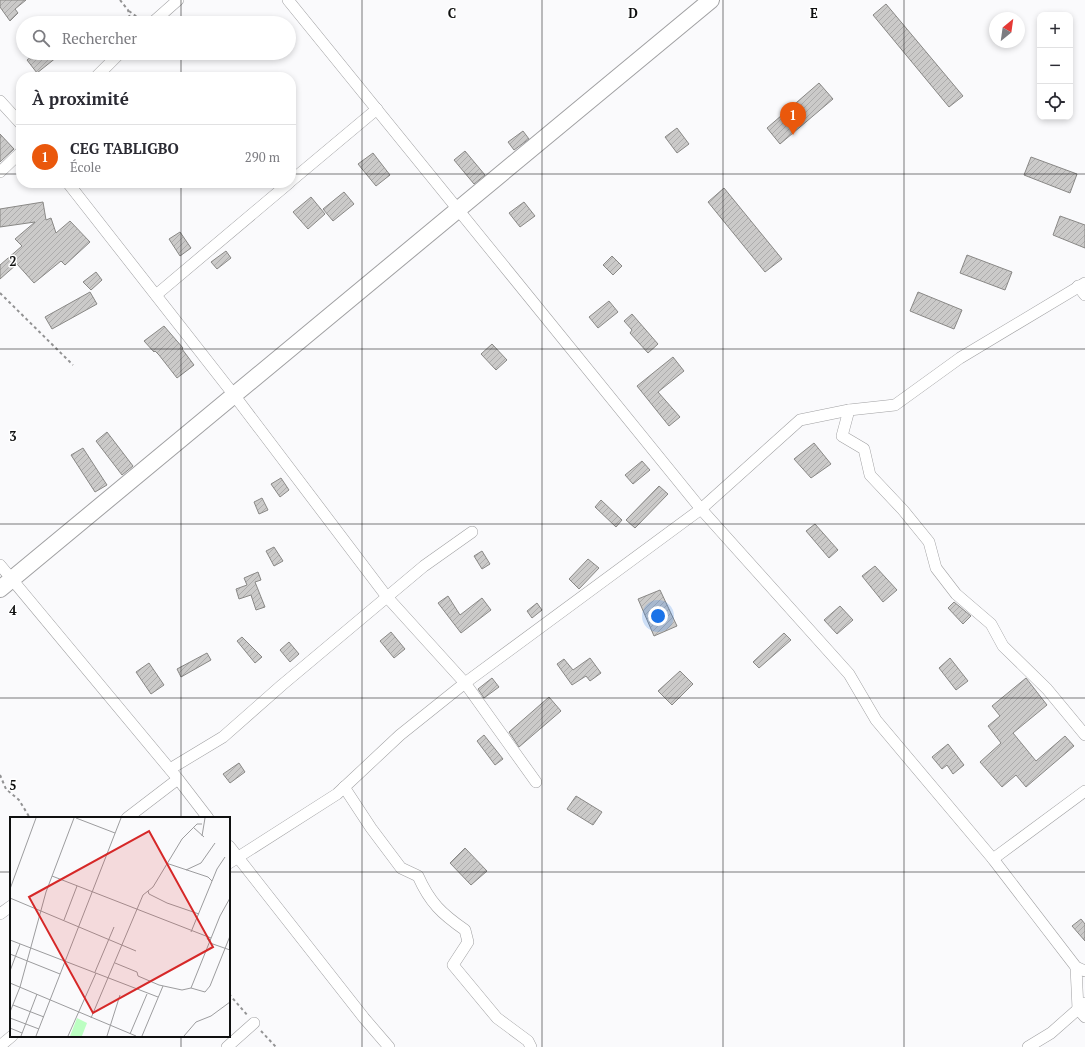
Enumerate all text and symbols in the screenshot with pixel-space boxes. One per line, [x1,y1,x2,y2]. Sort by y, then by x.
text: C [448,4,456,22]
text: D [628,4,638,22]
text: E [810,4,818,22]
north arrow [989,12,1025,48]
map controls [1037,12,1073,120]
button: + [1037,12,1073,48]
search box [16,16,296,60]
icon: search [30,27,52,49]
text: Rechercher [62,28,137,48]
button: − [1037,48,1073,84]
button: locate [1037,84,1073,120]
text: À proximité [32,87,129,110]
pin: 1 [780,102,806,135]
text: CEG TABLIGBO [70,138,179,158]
text: 1 [41,148,49,166]
text: 290 m [245,148,280,166]
text: École [70,158,101,176]
text: 2 [9,252,17,270]
text: 3 [9,427,17,445]
text: 4 [9,601,17,619]
your location [648,606,668,626]
text: 5 [9,776,17,794]
inset map [10,817,230,1037]

